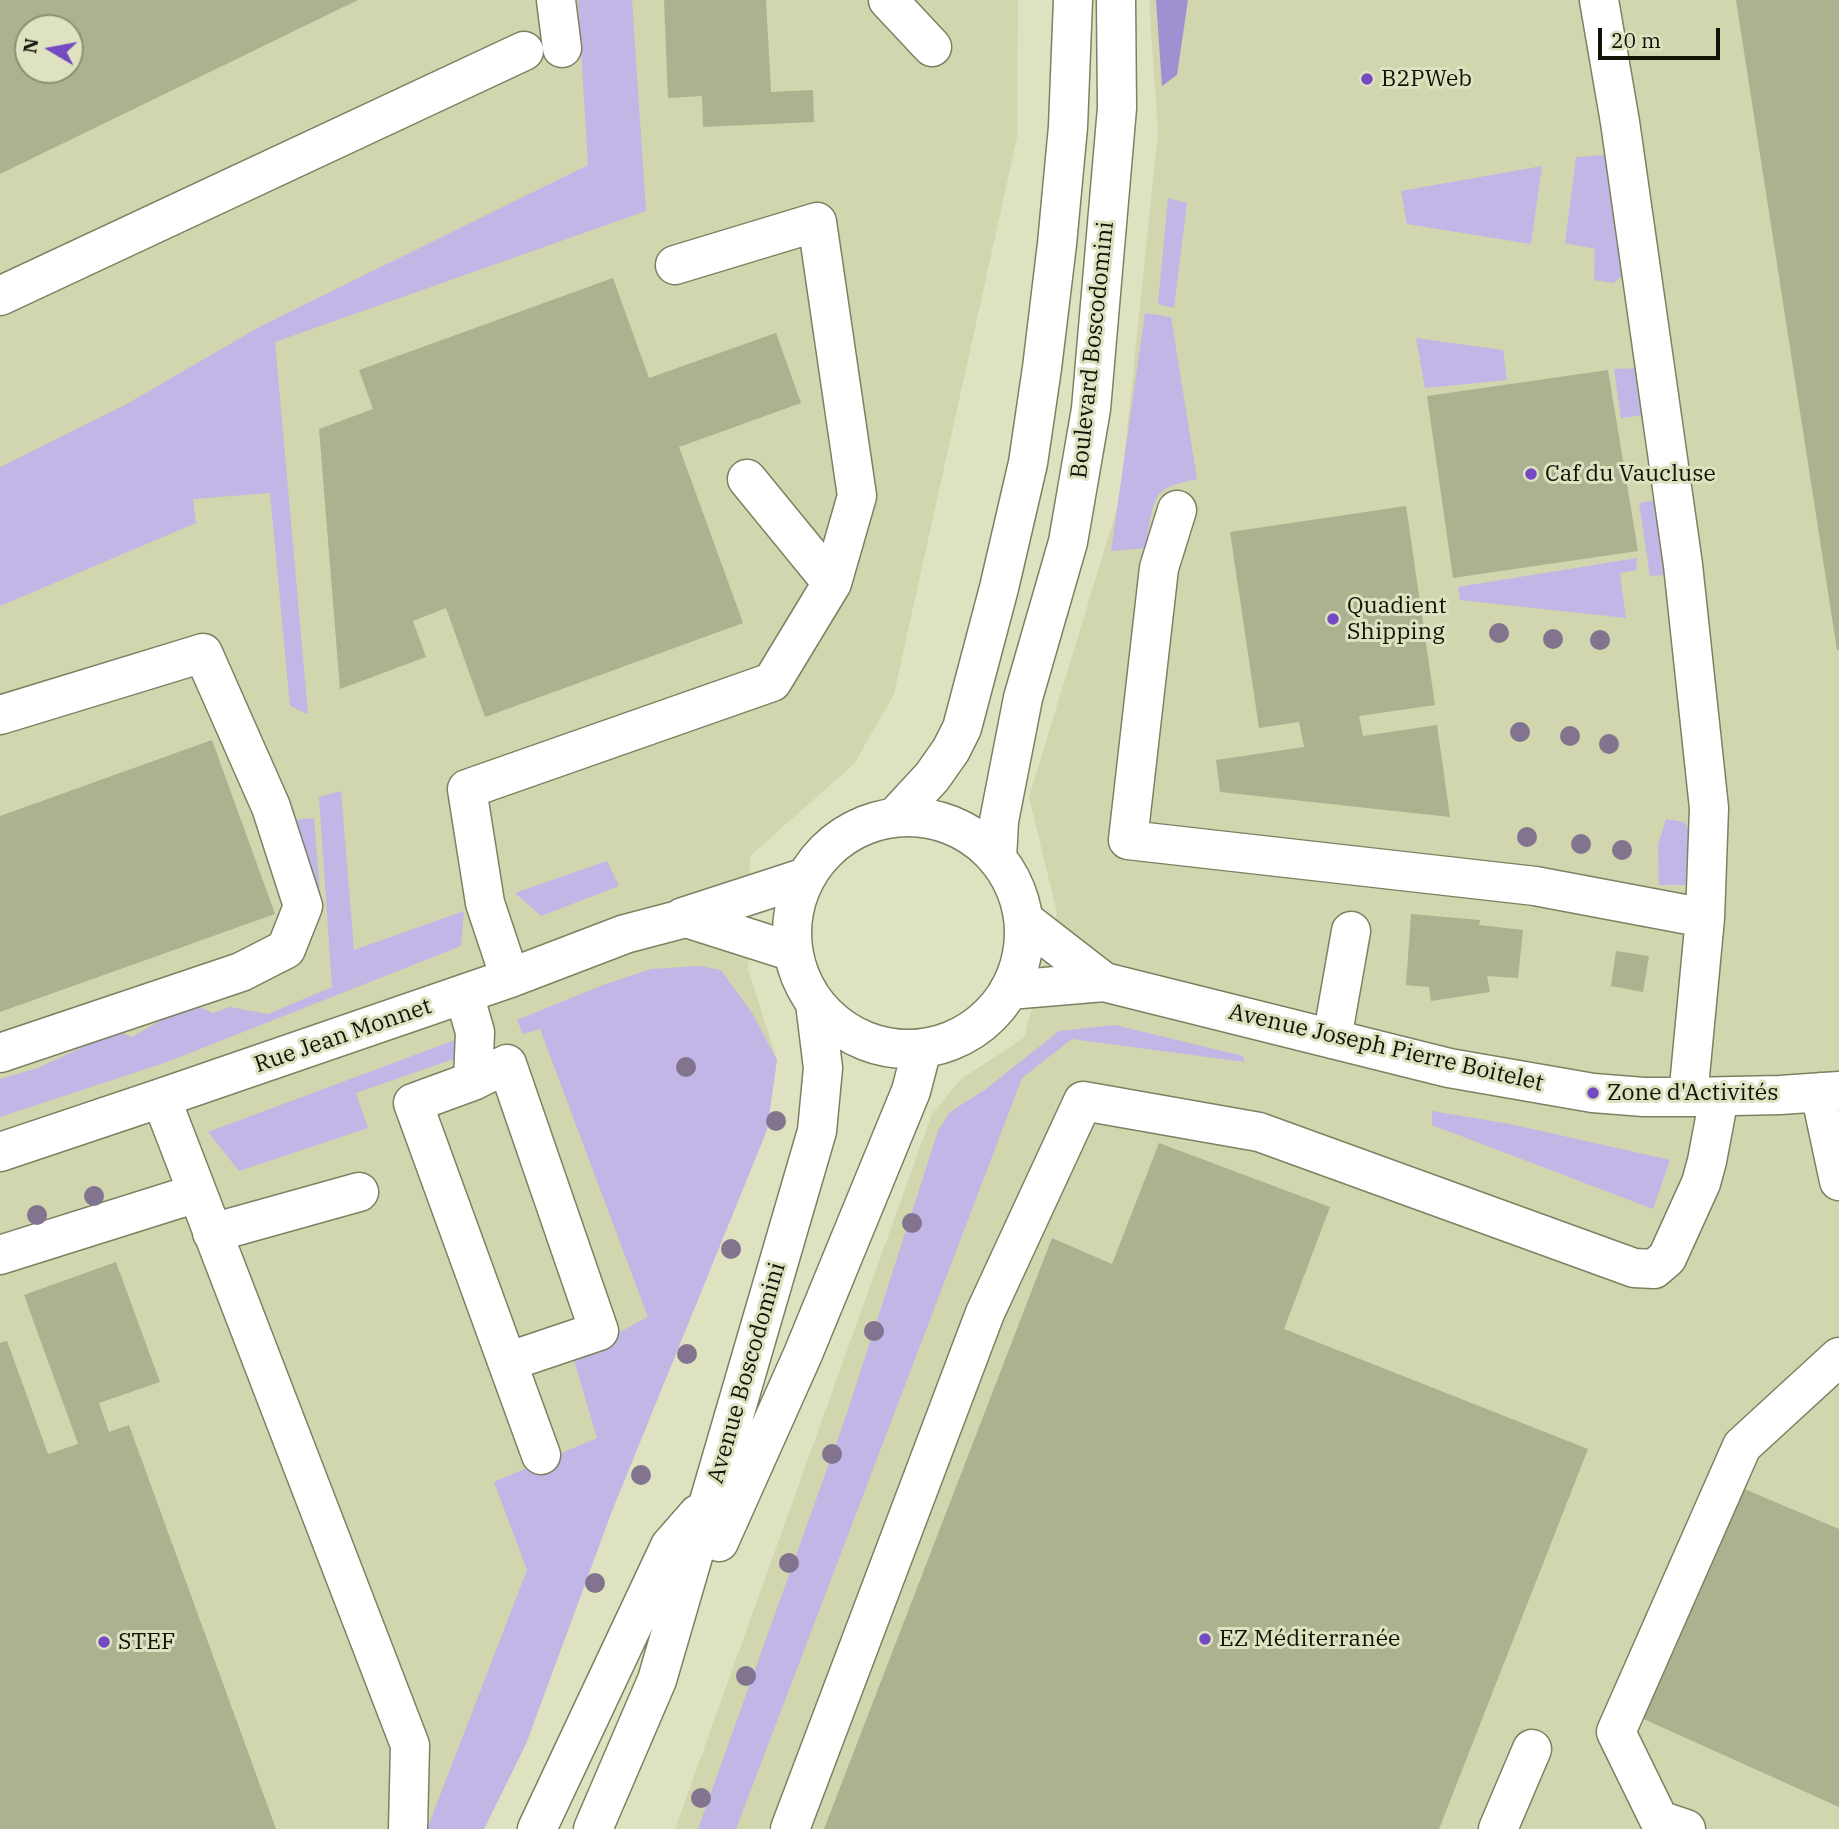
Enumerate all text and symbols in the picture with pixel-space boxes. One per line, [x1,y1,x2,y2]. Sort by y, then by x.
north arrow [14,14,84,84]
scale bar [1601,14,1724,58]
text: 20 m [1611,26,1661,54]
text: N [17,36,43,55]
place label: B2PWeb [1381,65,1472,93]
marker: B2PWeb [1359,71,1375,87]
street label: Boulevard Boscodomini [1066,220,1120,480]
place label: Caf du Vaucluse [1545,460,1716,488]
marker: Caf du Vaucluse [1523,466,1539,482]
place label: Quadient Shipping [1347,592,1447,646]
marker: Quadient Shipping [1325,611,1341,627]
street label: Rue Jean Monnet [251,993,435,1079]
street label: Avenue Joseph Pierre Boitelet [1226,998,1546,1098]
place label: Zone d'Activités [1607,1079,1778,1107]
marker: Zone d'Activités [1585,1085,1601,1101]
street label: Avenue Boscodomini [702,1259,792,1487]
place label: EZ Méditerranée [1219,1625,1400,1653]
place label: STEF [118,1628,175,1656]
marker: EZ Méditerranée [1197,1631,1213,1647]
marker: STEF [96,1634,112,1650]

